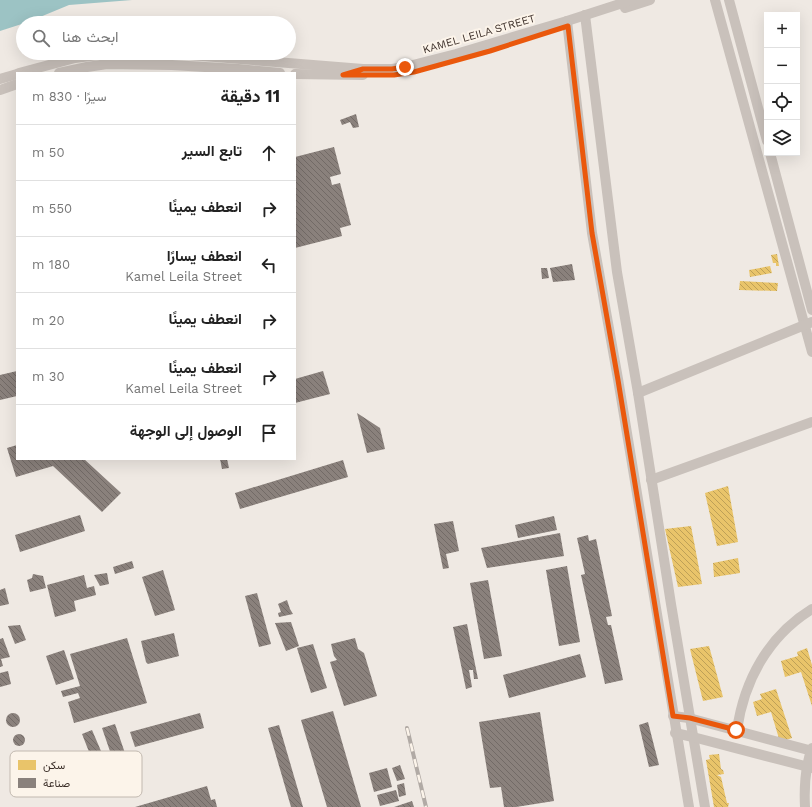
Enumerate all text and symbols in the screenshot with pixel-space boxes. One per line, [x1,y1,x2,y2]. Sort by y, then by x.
street label: KAMEL LEILA STREET [421,12,537,56]
map controls [764,12,800,156]
button: + [764,12,800,48]
search box [16,16,296,60]
icon: search [30,27,52,49]
text: ابحث هنا [62,28,119,46]
button: − [764,48,800,84]
route end [396,58,414,76]
button: locate [764,84,800,120]
text: 11 دقيقة [220,86,280,106]
text: سيرًا · 830 m [32,89,107,104]
button: layers [764,120,800,156]
text: تابع السير [182,142,242,160]
icon: ahead [258,142,280,164]
text: 50 m [32,145,64,160]
text: انعطف يمينًا [169,198,242,216]
icon: right [258,198,280,220]
text: 550 m [32,201,72,216]
text: انعطف يسارًا [167,247,242,265]
icon: left [258,254,280,276]
text: 180 m [32,257,70,272]
text: Kamel Leila Street [125,269,242,284]
text: انعطف يمينًا [169,310,242,328]
icon: right [258,310,280,332]
text: 20 m [32,313,65,328]
text: انعطف يمينًا [169,359,242,377]
icon: right [258,366,280,388]
text: 30 m [32,369,65,384]
text: Kamel Leila Street [125,381,242,396]
text: الوصول إلى الوجهة [130,422,242,440]
icon: arrive [258,422,280,444]
route start [727,721,745,739]
legend [10,751,142,797]
text: سكن [43,759,66,772]
text: صناعة [43,777,70,790]

